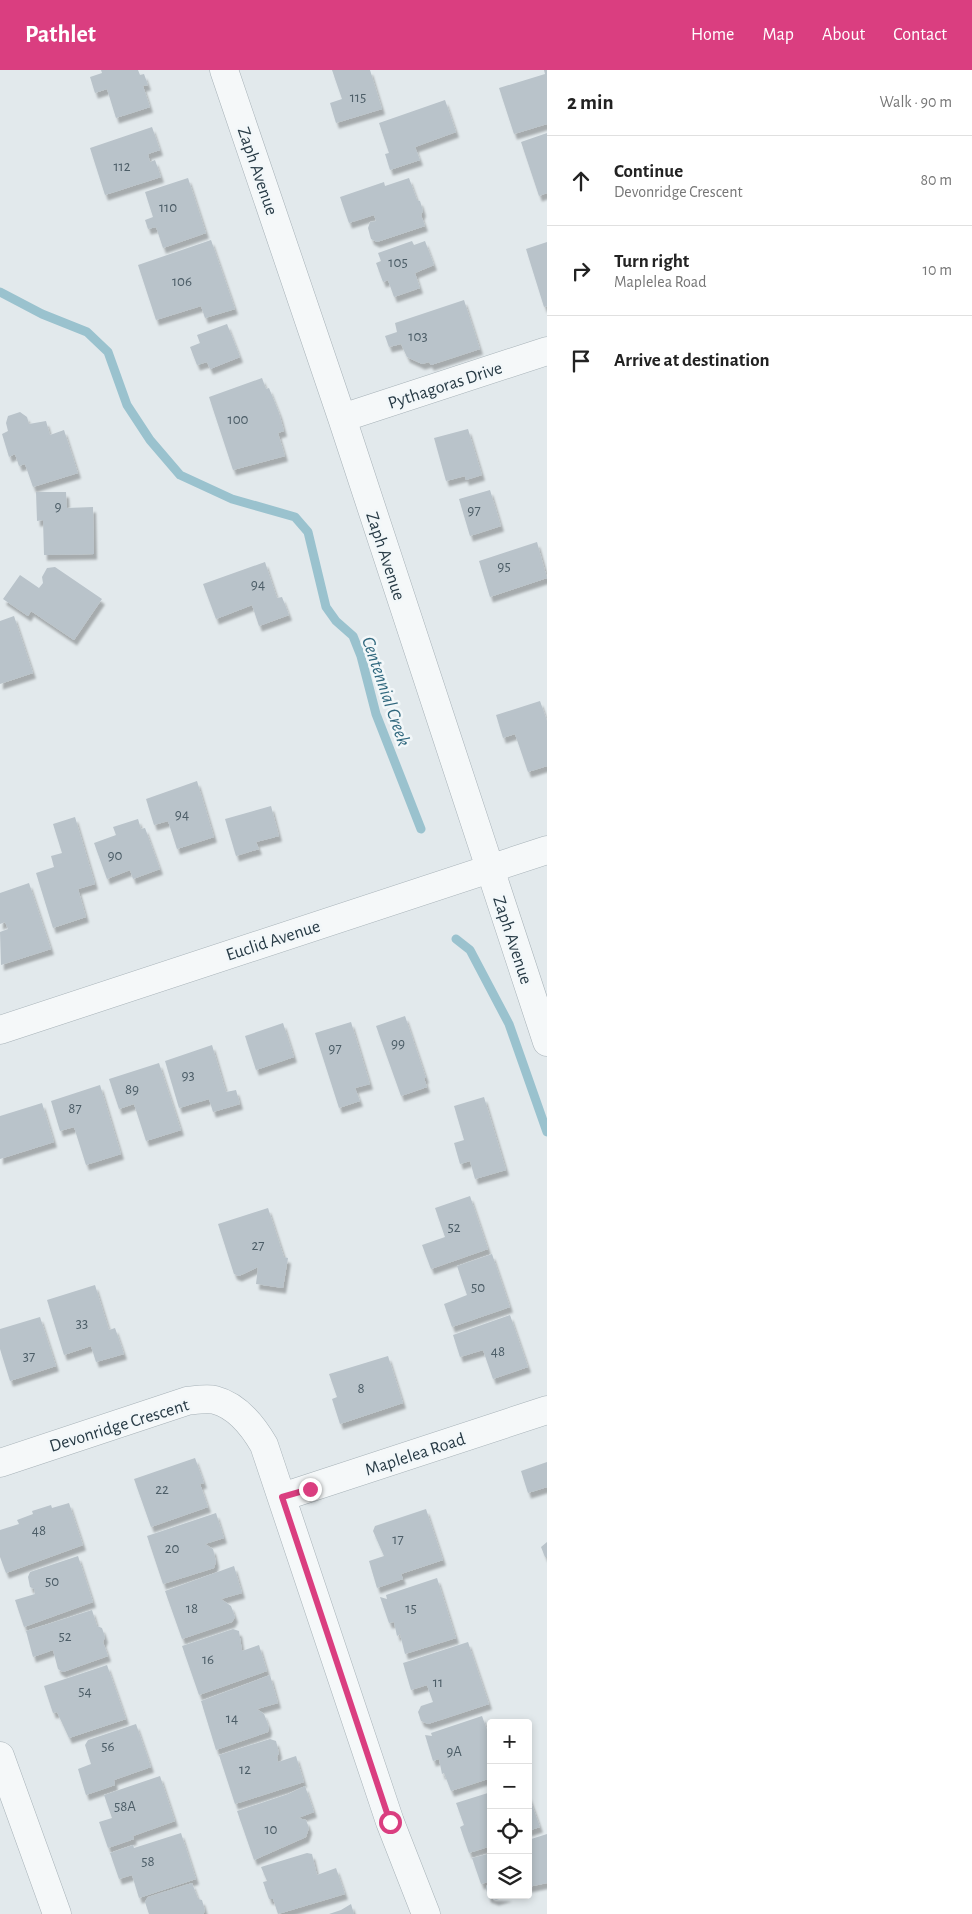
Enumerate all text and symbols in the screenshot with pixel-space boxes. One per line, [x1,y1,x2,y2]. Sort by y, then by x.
text: Pathlet [25,23,96,47]
text: Home [691,26,734,44]
text: Map [762,26,794,44]
text: About [822,26,865,44]
text: Contact [893,26,947,44]
house number: 115 [350,90,366,105]
text: 2 min [567,92,614,113]
text: Walk · 90 m [880,94,952,110]
street label: Zaph Avenue [234,125,281,218]
house number: 112 [113,159,131,174]
text: Continue [614,162,683,181]
icon: ahead [567,167,595,195]
text: 80 m [921,172,952,188]
text: Devonridge Crescent [614,184,743,200]
house number: 110 [159,200,177,215]
text: Turn right [614,252,689,271]
house number: 105 [388,255,408,270]
icon: right [567,257,595,285]
text: 10 m [923,262,952,278]
house number: 106 [172,274,192,289]
text: Maplelea Road [614,274,707,290]
house number: 103 [408,329,428,344]
icon: arrive [567,347,595,375]
text: Arrive at destination [614,351,770,370]
street label: Pythagoras Drive [386,359,505,413]
house number: 100 [227,412,249,427]
house number: 9 [54,499,62,514]
house number: 97 [467,503,481,518]
street label: Zaph Avenue [362,510,408,603]
house number: 95 [497,559,511,574]
house number: 94 [251,577,265,592]
water label: Centennial Creek [358,634,413,749]
house number: 94 [175,807,189,822]
house number: 90 [108,848,123,863]
street label: Zaph Avenue [489,894,535,987]
street label: Euclid Avenue [224,917,323,965]
house number: 99 [391,1036,405,1051]
house number: 97 [328,1041,342,1056]
house number: 93 [181,1068,195,1083]
house number: 89 [125,1082,139,1097]
house number: 87 [68,1101,82,1116]
house number: 52 [447,1220,461,1235]
house number: 27 [251,1238,265,1253]
house number: 50 [471,1280,485,1295]
house number: 33 [76,1316,88,1331]
house number: 48 [491,1344,505,1359]
house number: 37 [23,1349,35,1364]
house number: 8 [357,1381,365,1396]
street label: Devonridge Crescent [48,1396,191,1456]
street label: Maplelea Road [363,1430,468,1480]
route end [299,1478,322,1501]
house number: 22 [155,1482,169,1497]
house number: 48 [32,1523,46,1538]
house number: 17 [392,1532,404,1547]
house number: 20 [165,1541,179,1556]
house number: 50 [45,1574,59,1589]
house number: 18 [186,1601,198,1616]
house number: 15 [405,1601,417,1616]
house number: 52 [58,1629,72,1644]
house number: 16 [202,1652,214,1667]
house number: 11 [433,1675,443,1690]
house number: 54 [78,1684,92,1699]
house number: 14 [226,1711,238,1726]
map controls [487,1719,532,1899]
button: + [487,1719,532,1764]
house number: 56 [101,1739,115,1754]
house number: 9A [446,1744,462,1759]
house number: 12 [239,1762,251,1777]
button: − [487,1764,532,1809]
house number: 58A [114,1799,136,1814]
button: locate [487,1809,532,1854]
route start [379,1811,402,1834]
house number: 10 [264,1822,278,1837]
house number: 58 [141,1854,155,1869]
button: layers [487,1854,532,1899]

